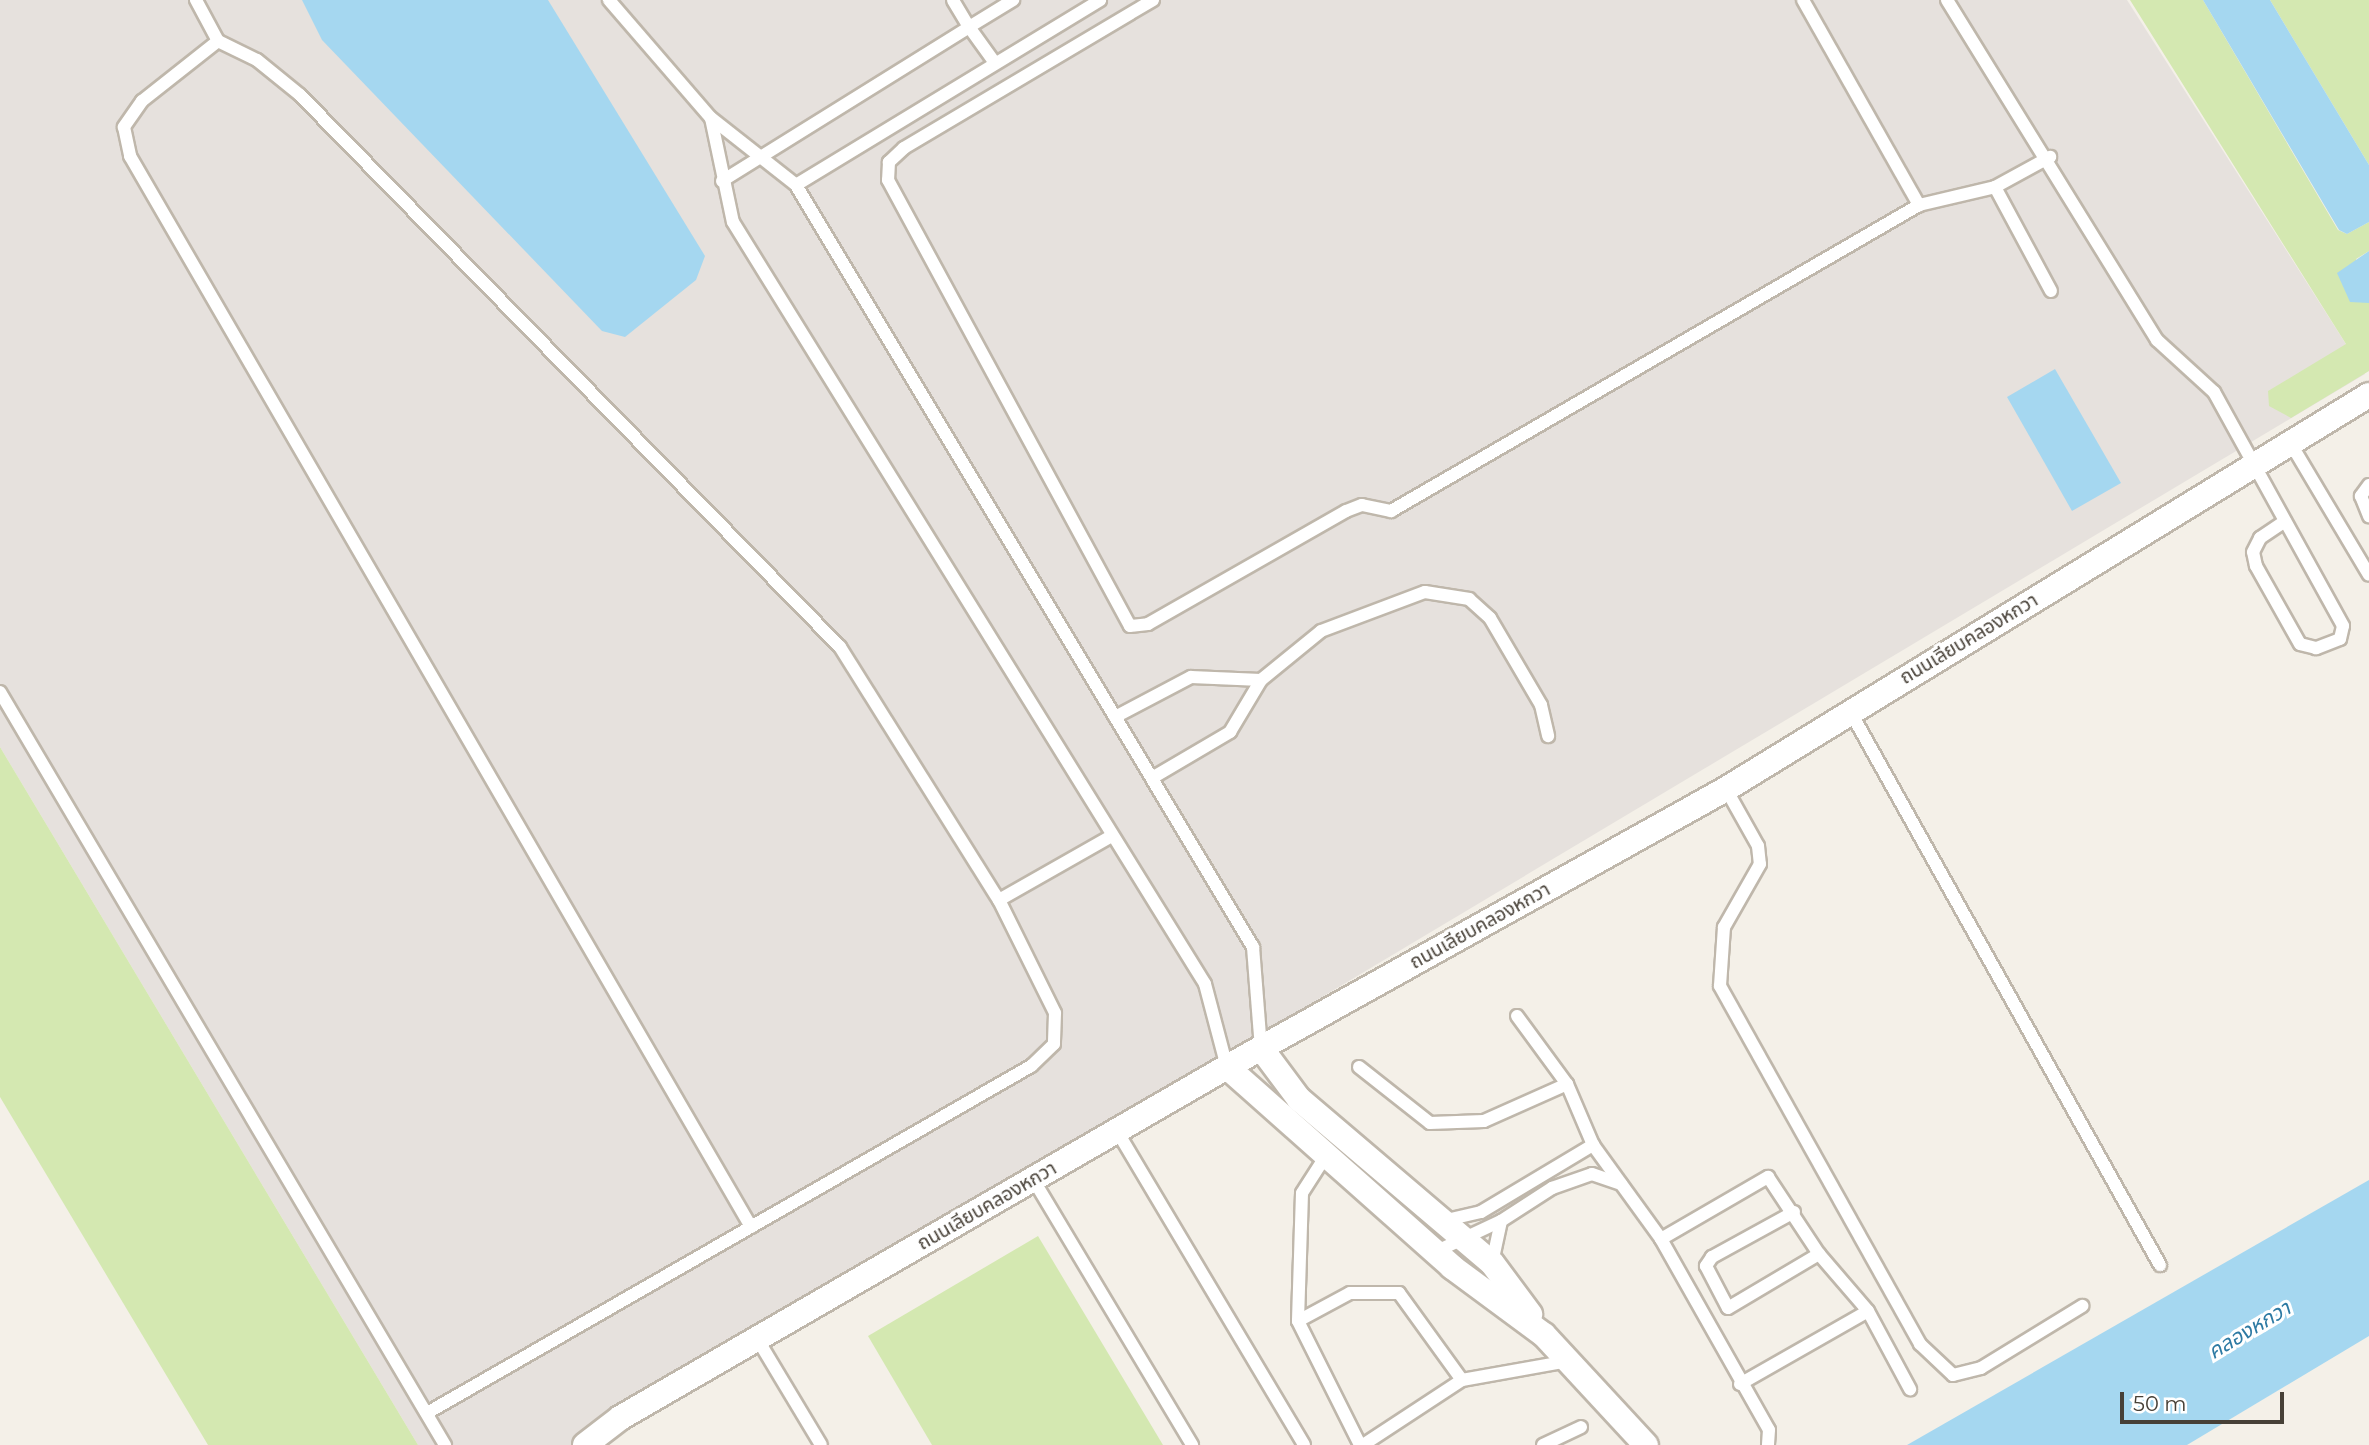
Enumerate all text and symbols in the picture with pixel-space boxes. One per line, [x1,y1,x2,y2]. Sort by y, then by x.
street label: ถนนเลียบคลองหกวา [1896,589,2042,689]
street label: ถนนเลียบคลองหกวา [1406,878,1554,974]
street label: ถนนเลียบคลองหกวา [913,1157,1061,1255]
water label: คลองหกวา [2203,1296,2295,1364]
scale bar [2124,1378,2288,1422]
text: 50 m [2133,1391,2187,1416]

